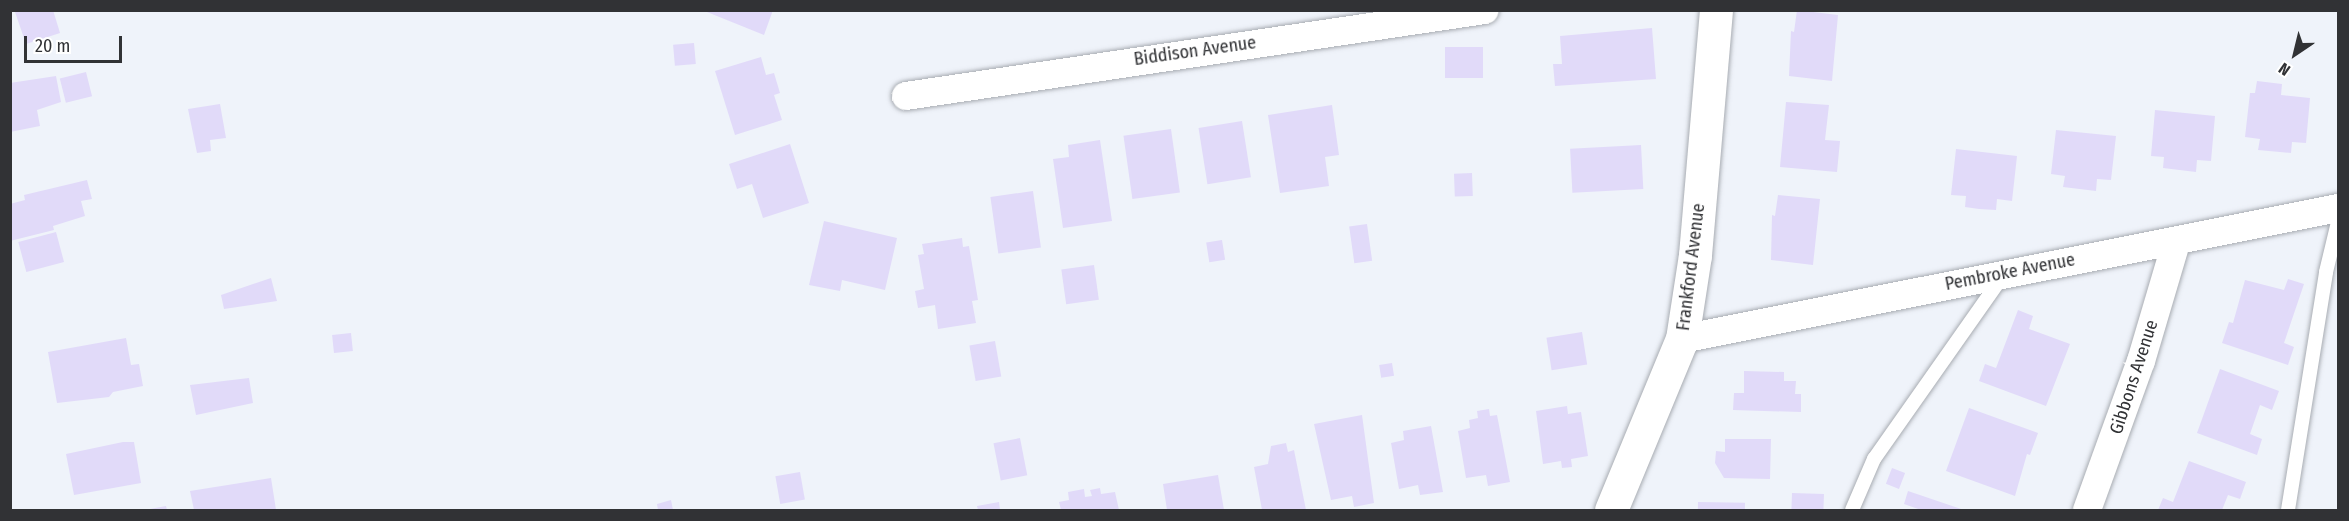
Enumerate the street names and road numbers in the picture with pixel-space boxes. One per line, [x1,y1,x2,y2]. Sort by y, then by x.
street label: Biddison Avenue [1133,32,1257,70]
street label: Frankford Avenue [1672,202,1710,332]
street label: Pembroke Avenue [1943,249,2077,295]
street label: Gibbons Avenue [2105,317,2163,437]

